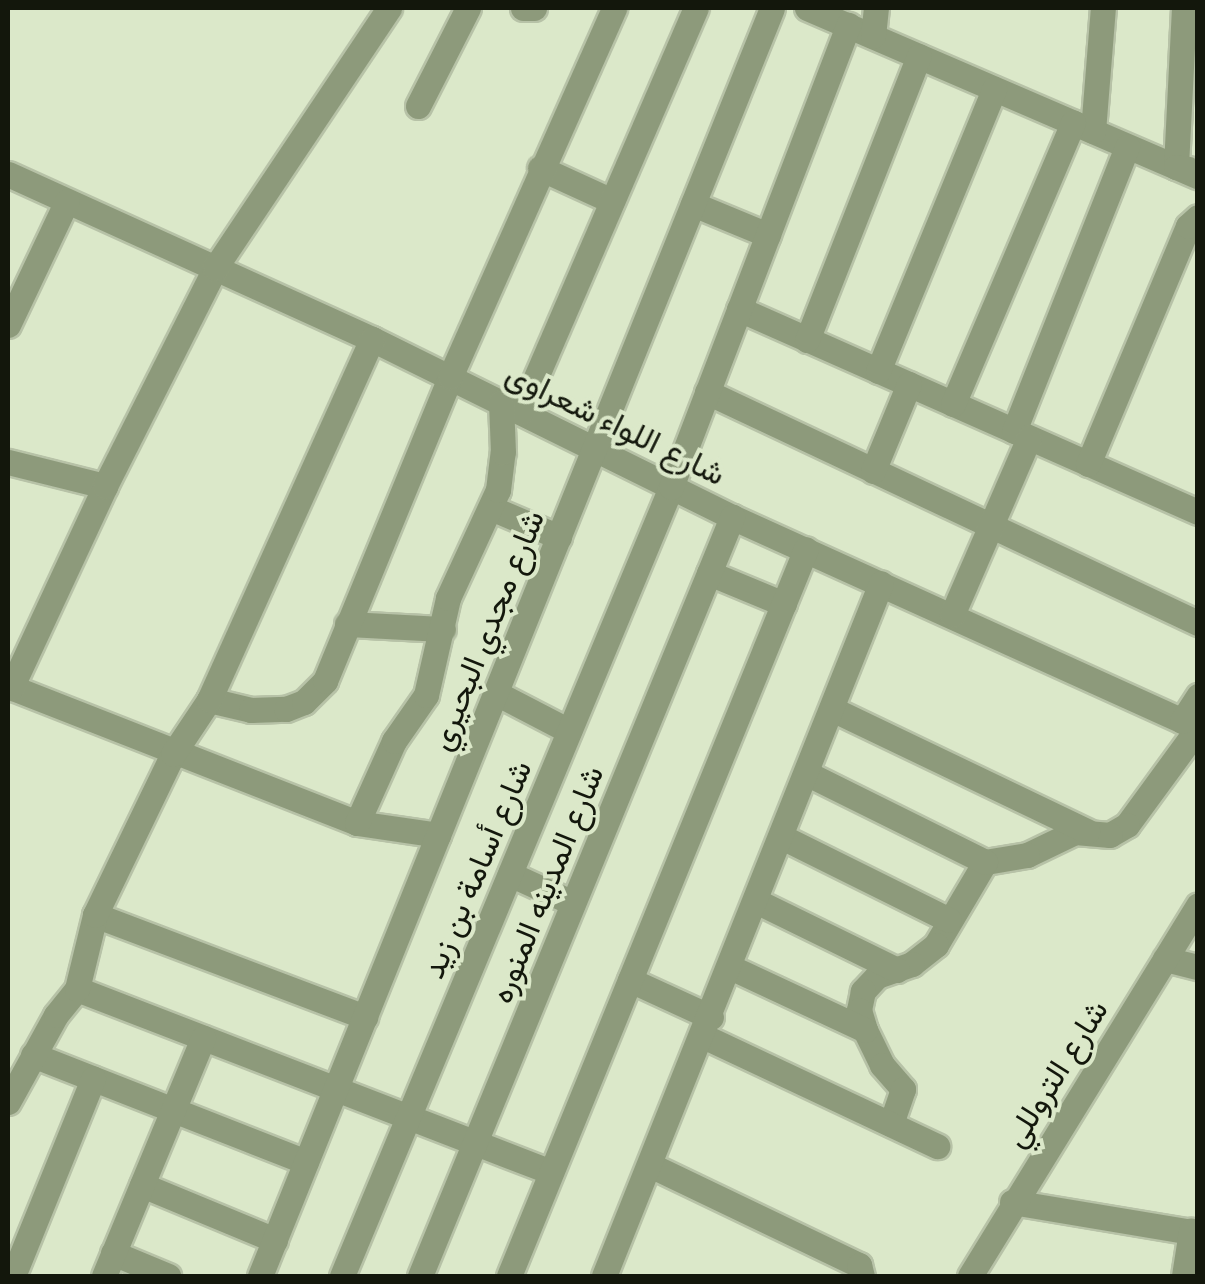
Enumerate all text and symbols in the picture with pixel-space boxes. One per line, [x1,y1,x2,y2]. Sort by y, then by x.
street label: شارع اللواء شعراوى [500,353,732,493]
street label: شارع مجدي البحيري [420,504,552,756]
street label: شارع أسامة بن زيد [413,754,539,984]
street label: شارع المدينه المنوره [481,760,611,1008]
street label: شارع التروللي [995,992,1115,1154]

